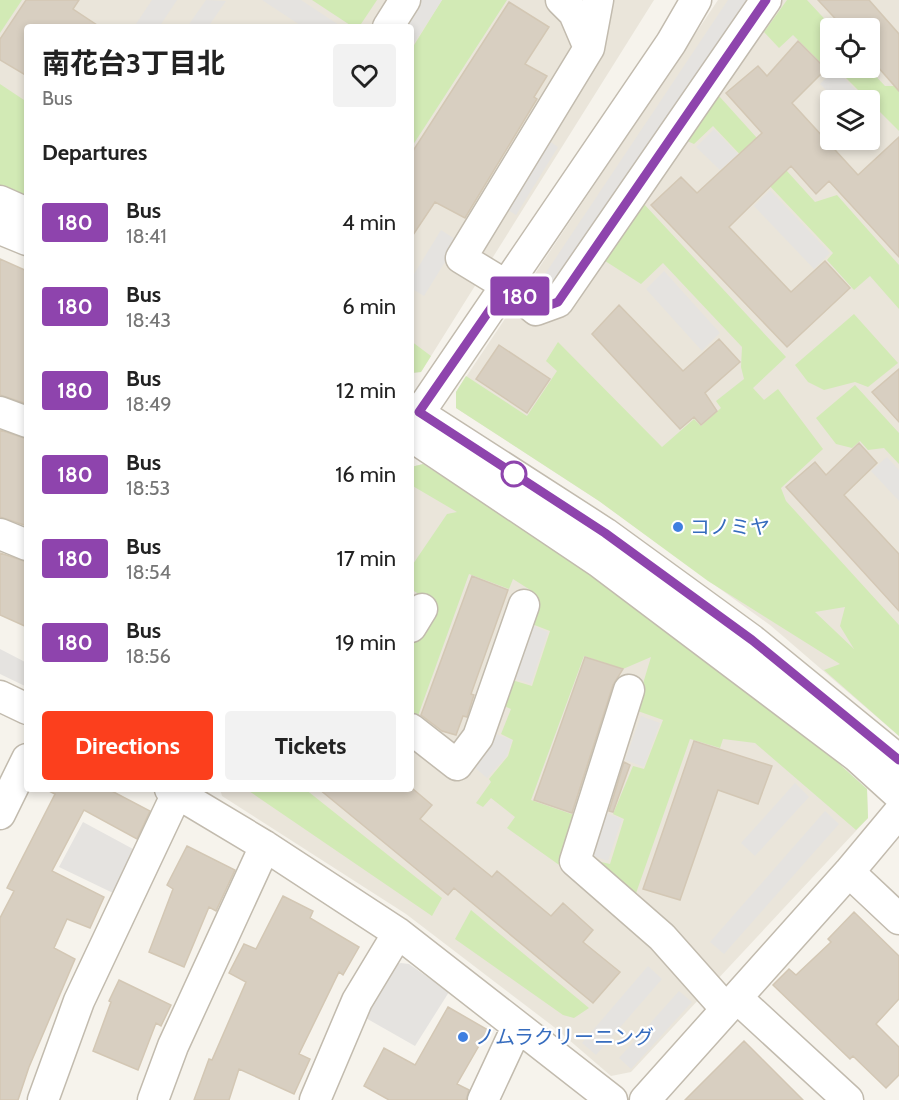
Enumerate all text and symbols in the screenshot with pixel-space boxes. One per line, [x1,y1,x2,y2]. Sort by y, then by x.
map controls [820,18,880,150]
button: locate [820,18,880,78]
button: heart [333,44,396,107]
text: 南花台3丁目北 [42,46,225,80]
text: Bus [42,86,73,110]
button: layers [820,90,880,150]
text: Departures [42,139,147,166]
text: Bus [126,197,161,224]
text: 4 min [342,209,396,236]
text: 180 [57,210,93,235]
text: 18:41 [126,224,167,248]
line badge: 180 [486,276,554,316]
text: Bus [126,281,161,308]
text: 180 [502,284,538,309]
text: 6 min [342,293,396,320]
text: 180 [57,294,93,319]
text: 18:43 [126,308,171,332]
text: Bus [126,365,161,392]
text: 12 min [336,377,396,404]
text: 180 [57,378,93,403]
text: 18:49 [126,392,172,416]
text: Bus [126,449,161,476]
text: 16 min [335,461,396,488]
unlabelled marker [501,461,527,487]
text: 180 [57,462,93,487]
text: 18:53 [126,476,170,500]
place label: コノミヤ [690,515,770,539]
marker: コノミヤ [671,520,685,534]
text: Bus [126,533,161,560]
text: 17 min [337,545,396,572]
text: 180 [57,546,93,571]
text: 18:54 [126,560,171,584]
text: Bus [126,617,161,644]
text: 19 min [335,629,396,656]
text: 180 [57,630,93,655]
text: 18:56 [126,644,171,668]
button: Directions [42,711,213,780]
button: Tickets [225,711,396,780]
place label: ノムラクリーニング [475,1025,654,1049]
marker: ノムラクリーニング [456,1030,470,1044]

